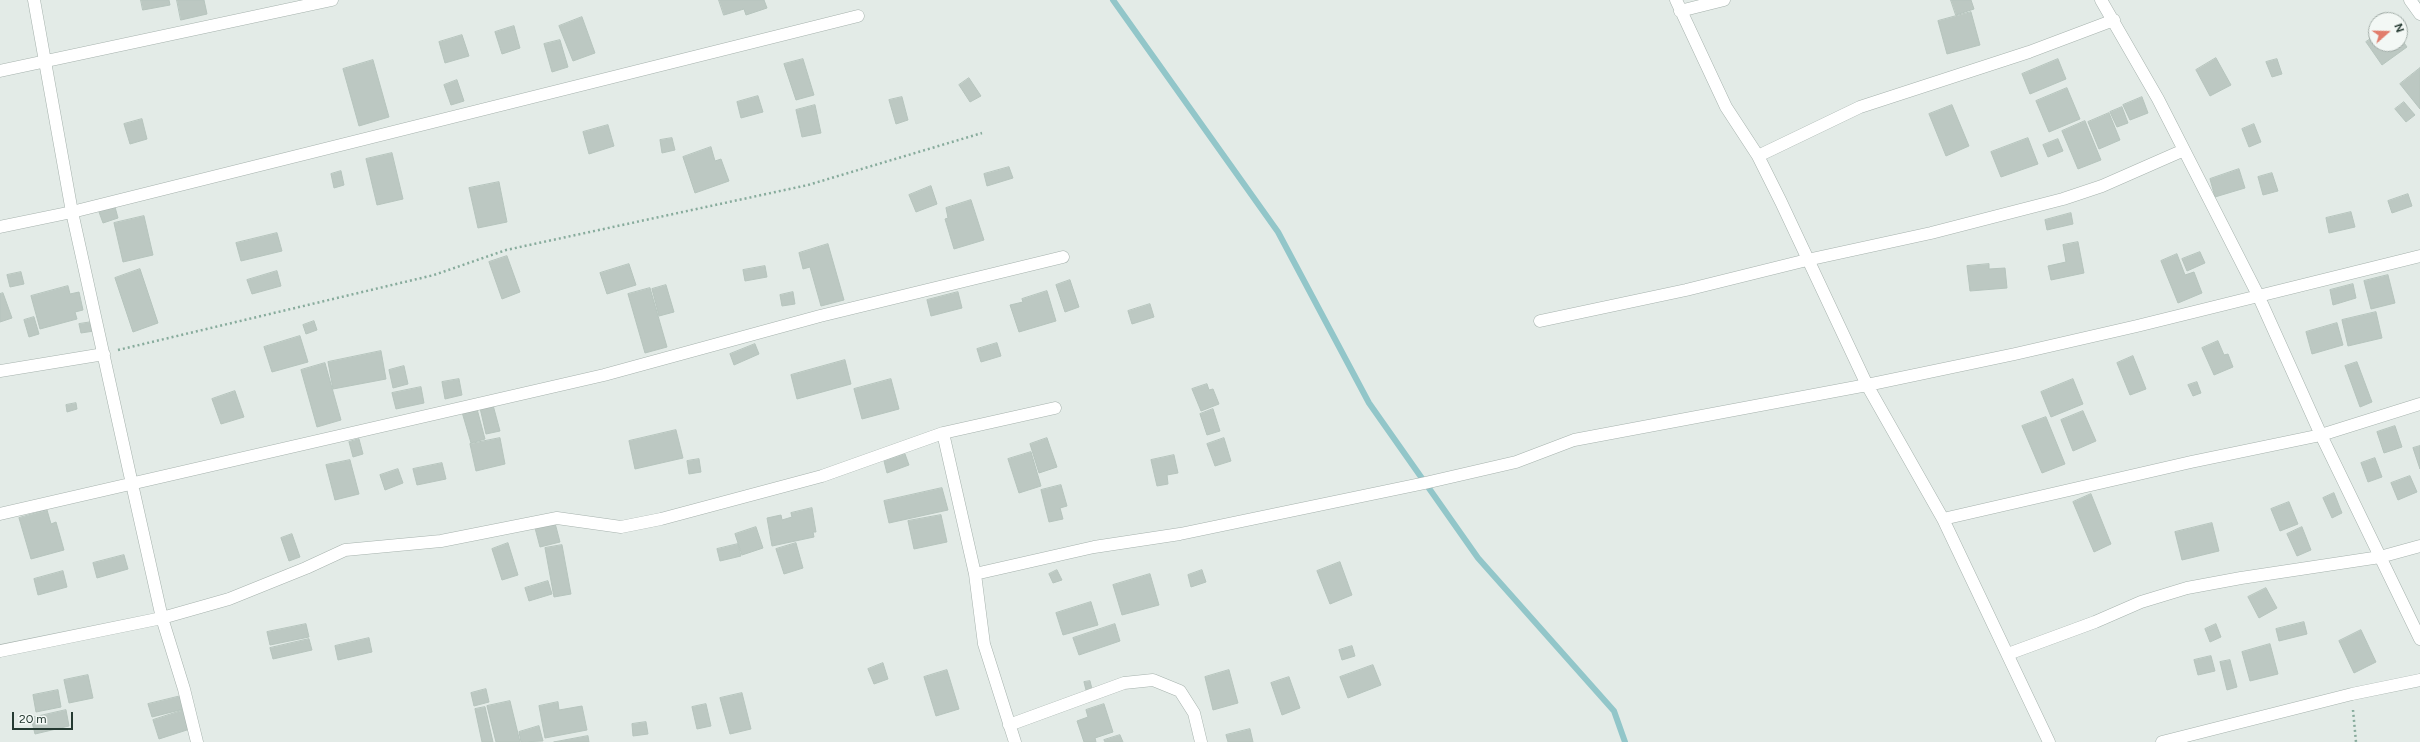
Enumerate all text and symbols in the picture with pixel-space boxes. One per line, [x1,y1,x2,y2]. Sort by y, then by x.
north arrow [2368,12,2408,52]
text: N [2391,22,2406,34]
scale bar [14,704,75,730]
text: 20 m [19,712,47,726]

